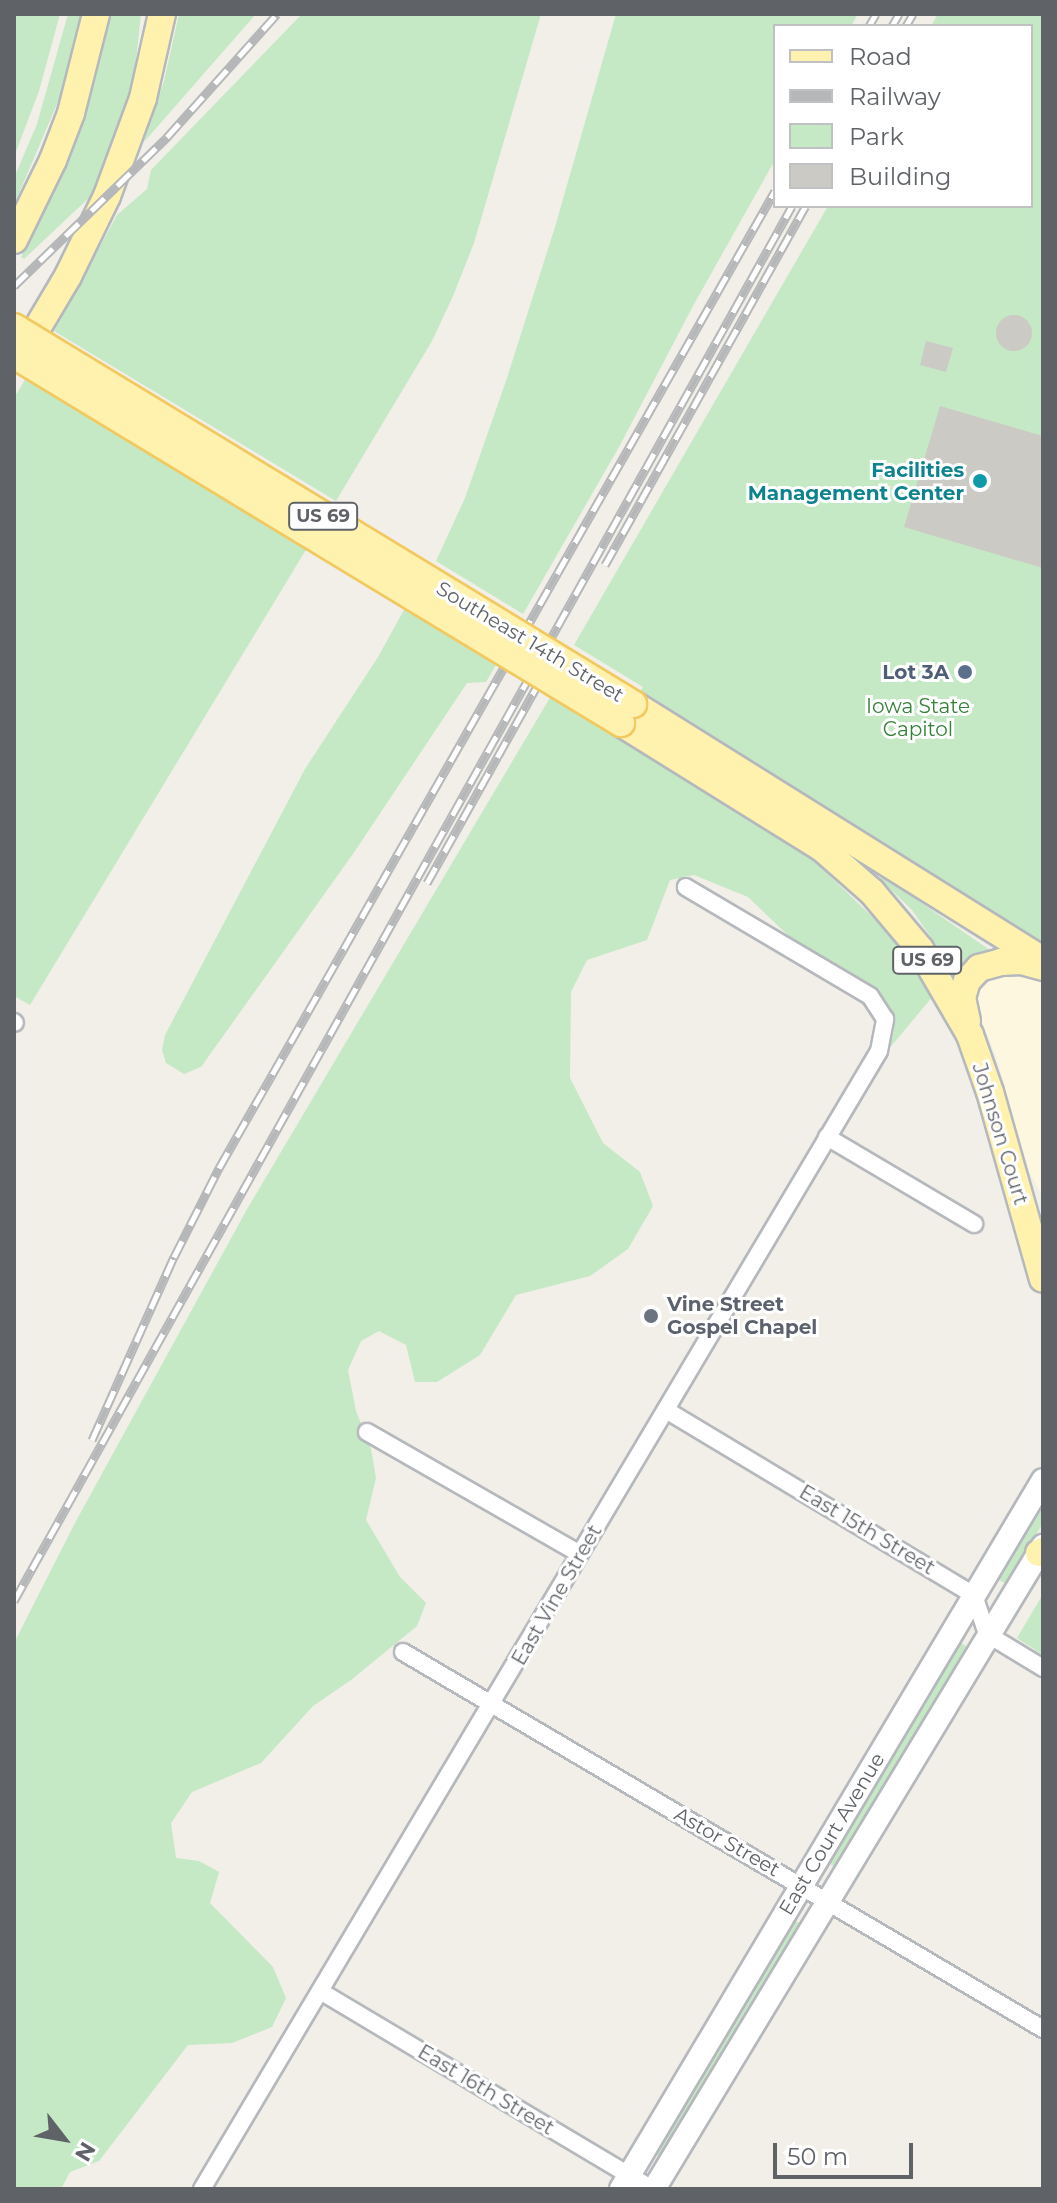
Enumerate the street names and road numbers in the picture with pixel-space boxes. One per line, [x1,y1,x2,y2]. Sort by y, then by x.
road number: US 69 [287,502,359,530]
street label: Southeast 14th Street [432,577,628,707]
road number: US 69 [891,946,963,974]
street label: Johnson Court [967,1060,1033,1208]
street label: East 15th Street [795,1480,939,1580]
street label: East Vine Street [507,1520,607,1670]
street label: East Court Avenue [774,1749,890,1919]
street label: Astor Street [670,1802,784,1882]
street label: East 16th Street [413,2040,559,2140]

